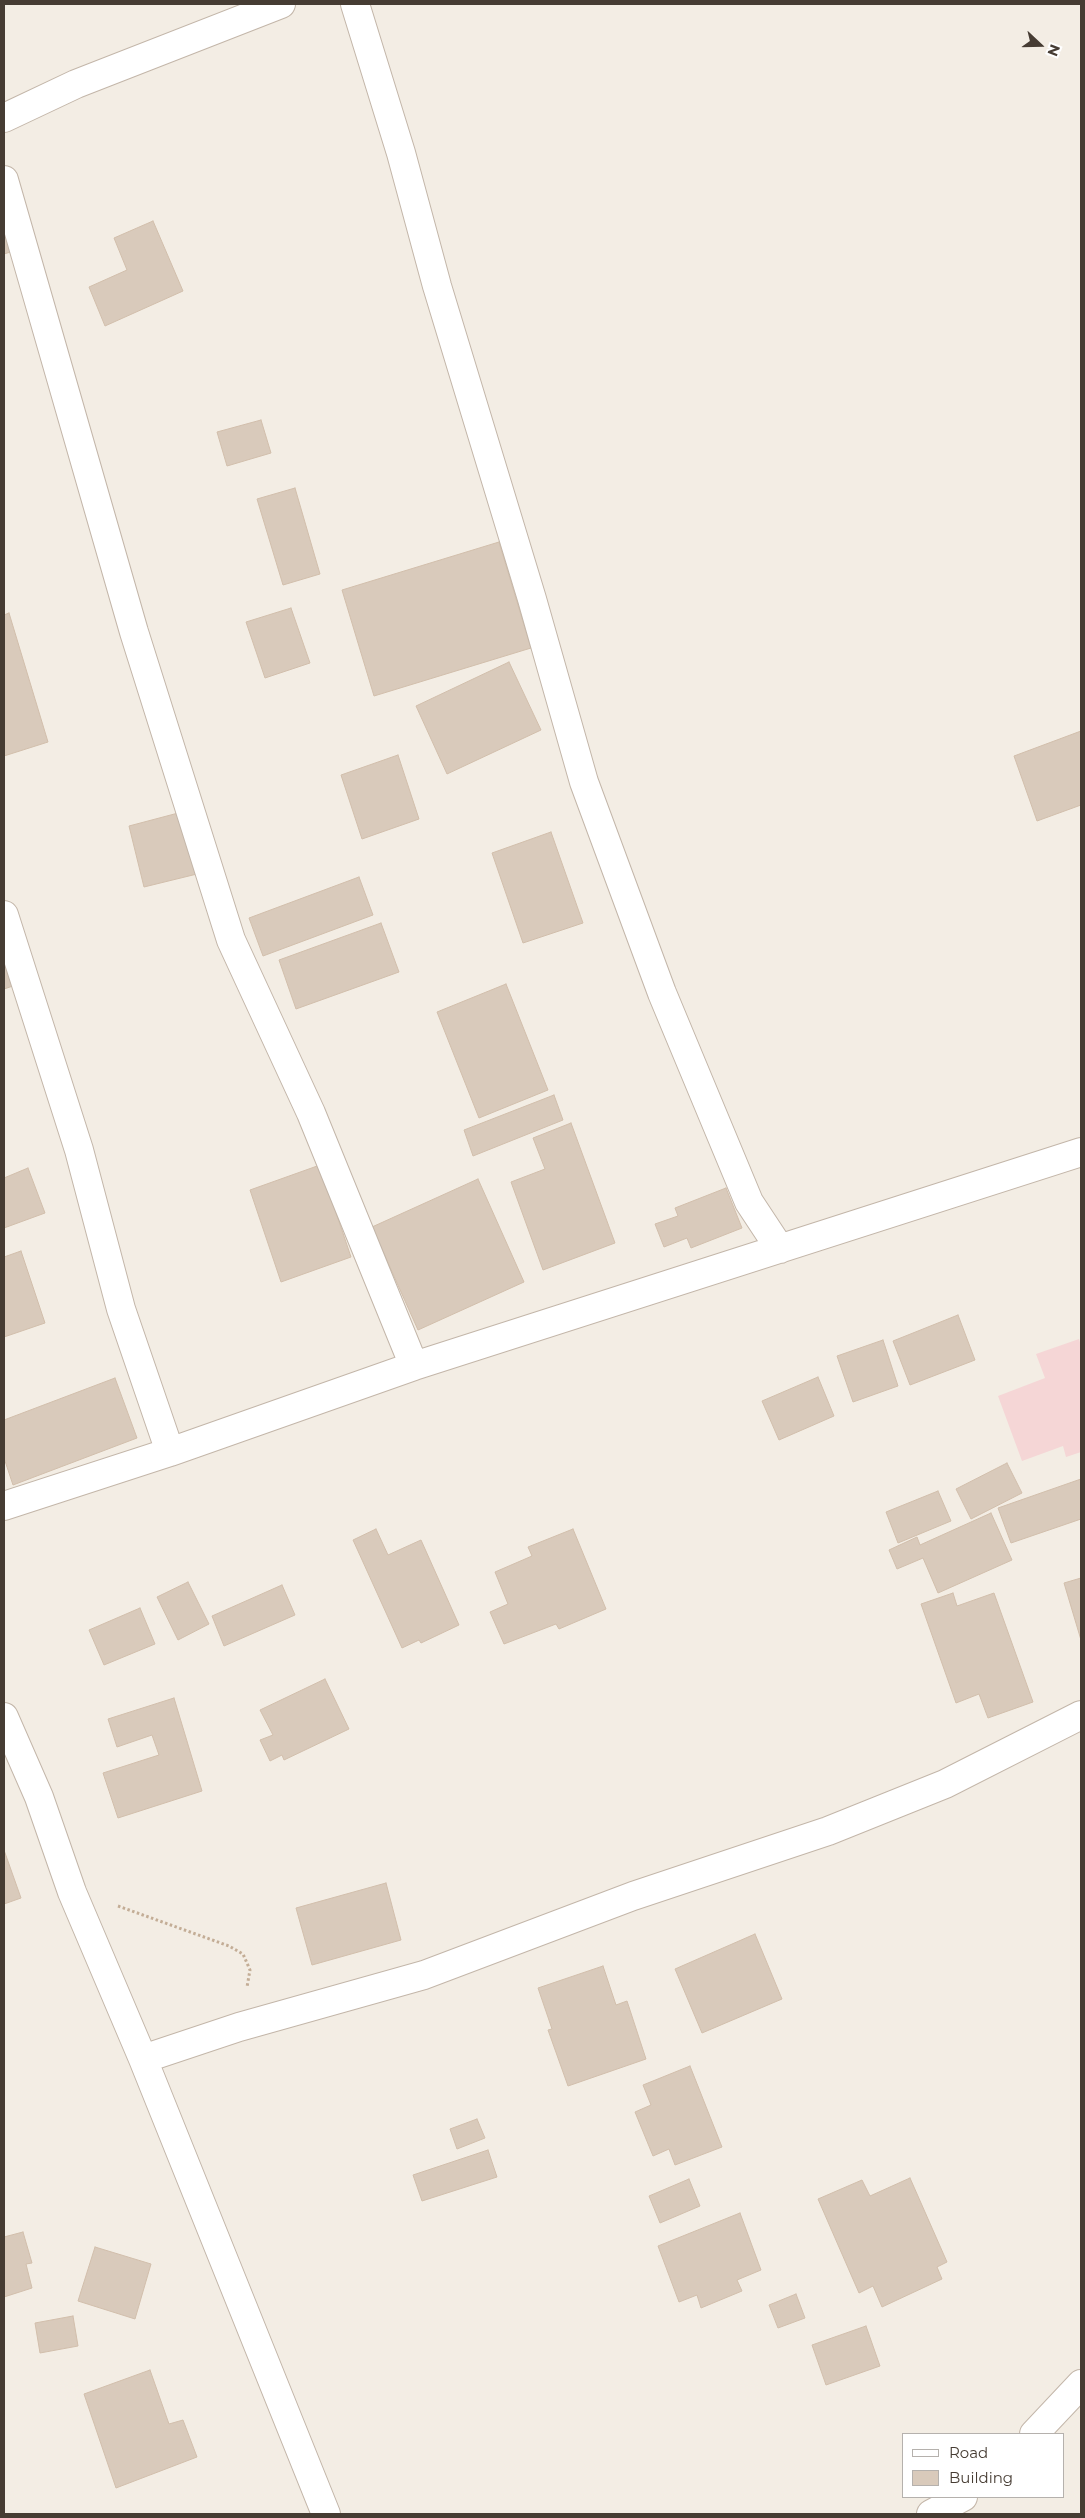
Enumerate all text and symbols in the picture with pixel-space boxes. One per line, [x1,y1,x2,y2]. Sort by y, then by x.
north arrow [1015,20,1065,70]
text: N [1044,42,1064,59]
legend [902,2433,1065,2498]
text: Road [949,2443,988,2462]
text: Building [949,2468,1013,2487]

